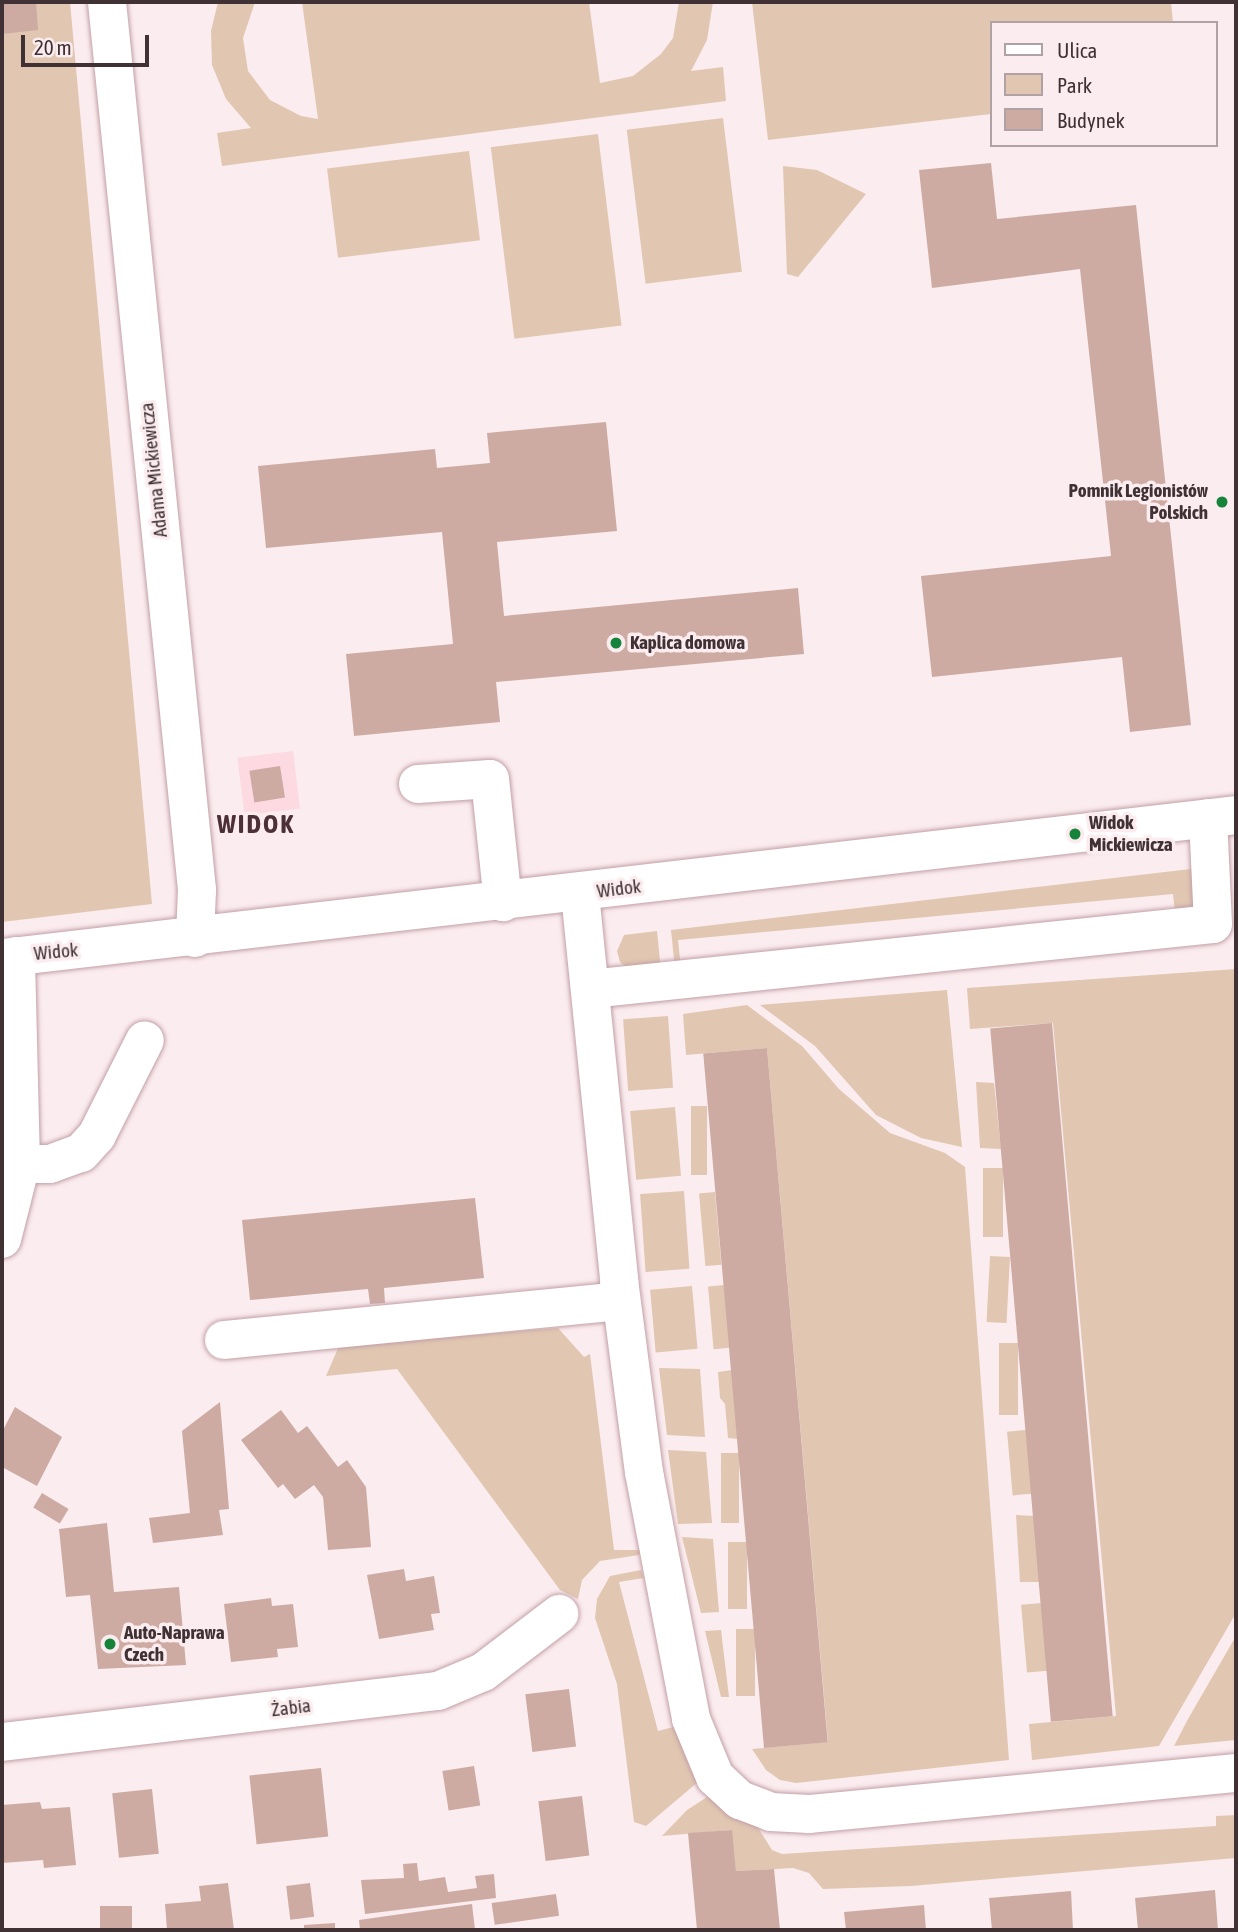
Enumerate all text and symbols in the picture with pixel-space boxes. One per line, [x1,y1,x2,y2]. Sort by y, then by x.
scale bar [24,21,152,65]
legend [990,21,1217,147]
text: 20 m [34,35,72,59]
text: Ulica [1057,38,1097,62]
text: Park [1057,73,1092,97]
text: Budynek [1057,108,1125,132]
street label: Adama Mickiewicza [136,401,172,539]
place label: Pomnik Legionistów Polskich [1069,480,1208,524]
marker: Pomnik Legionistów Polskich [1214,494,1230,510]
place label: Kaplica domowa [630,632,745,654]
marker: Kaplica domowa [608,635,624,651]
district label: WIDOK [218,809,294,841]
place label: Widok Mickiewicza [1089,812,1173,856]
marker: Widok Mickiewicza [1067,826,1083,842]
street label: Widok [596,875,642,903]
street label: Widok [33,939,79,965]
place label: Auto-Naprawa Czech [124,1622,225,1666]
marker: Auto-Naprawa Czech [102,1636,118,1652]
street label: Żabia [270,1694,312,1722]

